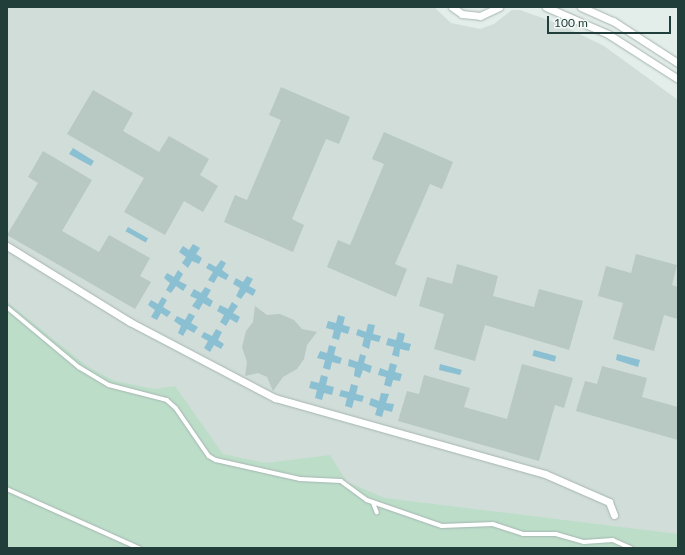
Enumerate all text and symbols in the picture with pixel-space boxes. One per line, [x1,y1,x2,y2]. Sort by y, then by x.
scale bar [549,8,673,34]
text: 100 m [554,15,588,30]

